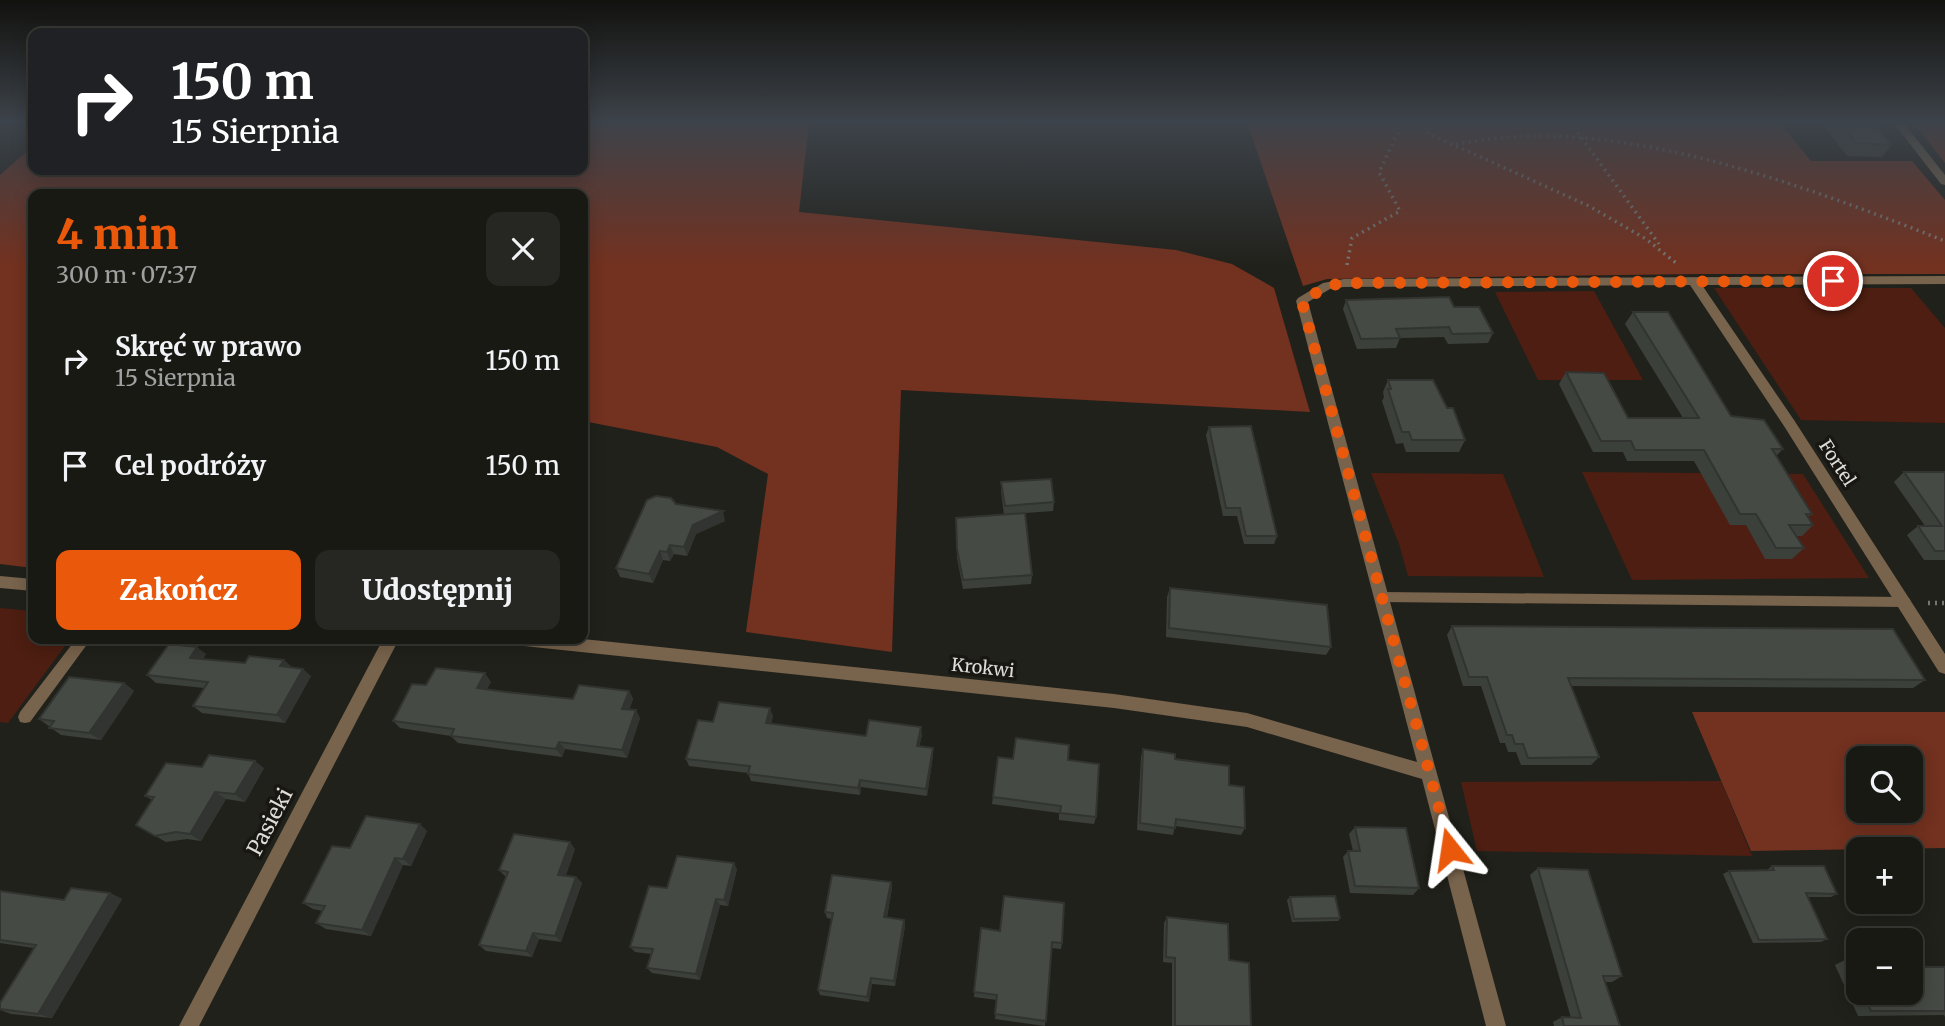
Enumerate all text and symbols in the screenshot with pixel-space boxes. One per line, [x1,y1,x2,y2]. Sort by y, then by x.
text: 150 m [171,51,314,112]
icon: right [56,56,147,147]
text: 15 Sierpnia [171,112,339,152]
text: 4 min [56,208,178,260]
button: close [486,212,560,286]
pin [1803,251,1863,311]
text: 300 m · 07:37 [56,260,197,289]
icon: arrive [1814,262,1852,300]
text: Skręć w prawo [115,330,302,363]
icon: right [56,342,94,380]
text: 150 m [486,344,560,377]
text: 15 Sierpnia [115,363,236,392]
street label: Fortel [1814,435,1861,491]
icon: arrive [56,447,94,485]
text: Cel podróży [115,449,266,482]
text: 150 m [486,449,560,482]
button: Zakończ [56,550,301,630]
button: Udostępnij [315,550,560,630]
street label: Krokwi [950,653,1016,682]
map controls [1846,746,1923,1005]
button: search [1846,746,1923,823]
street label: Pasieki [241,783,299,860]
position arrow [1413,812,1487,886]
button: + [1846,837,1923,914]
button: − [1846,928,1923,1005]

